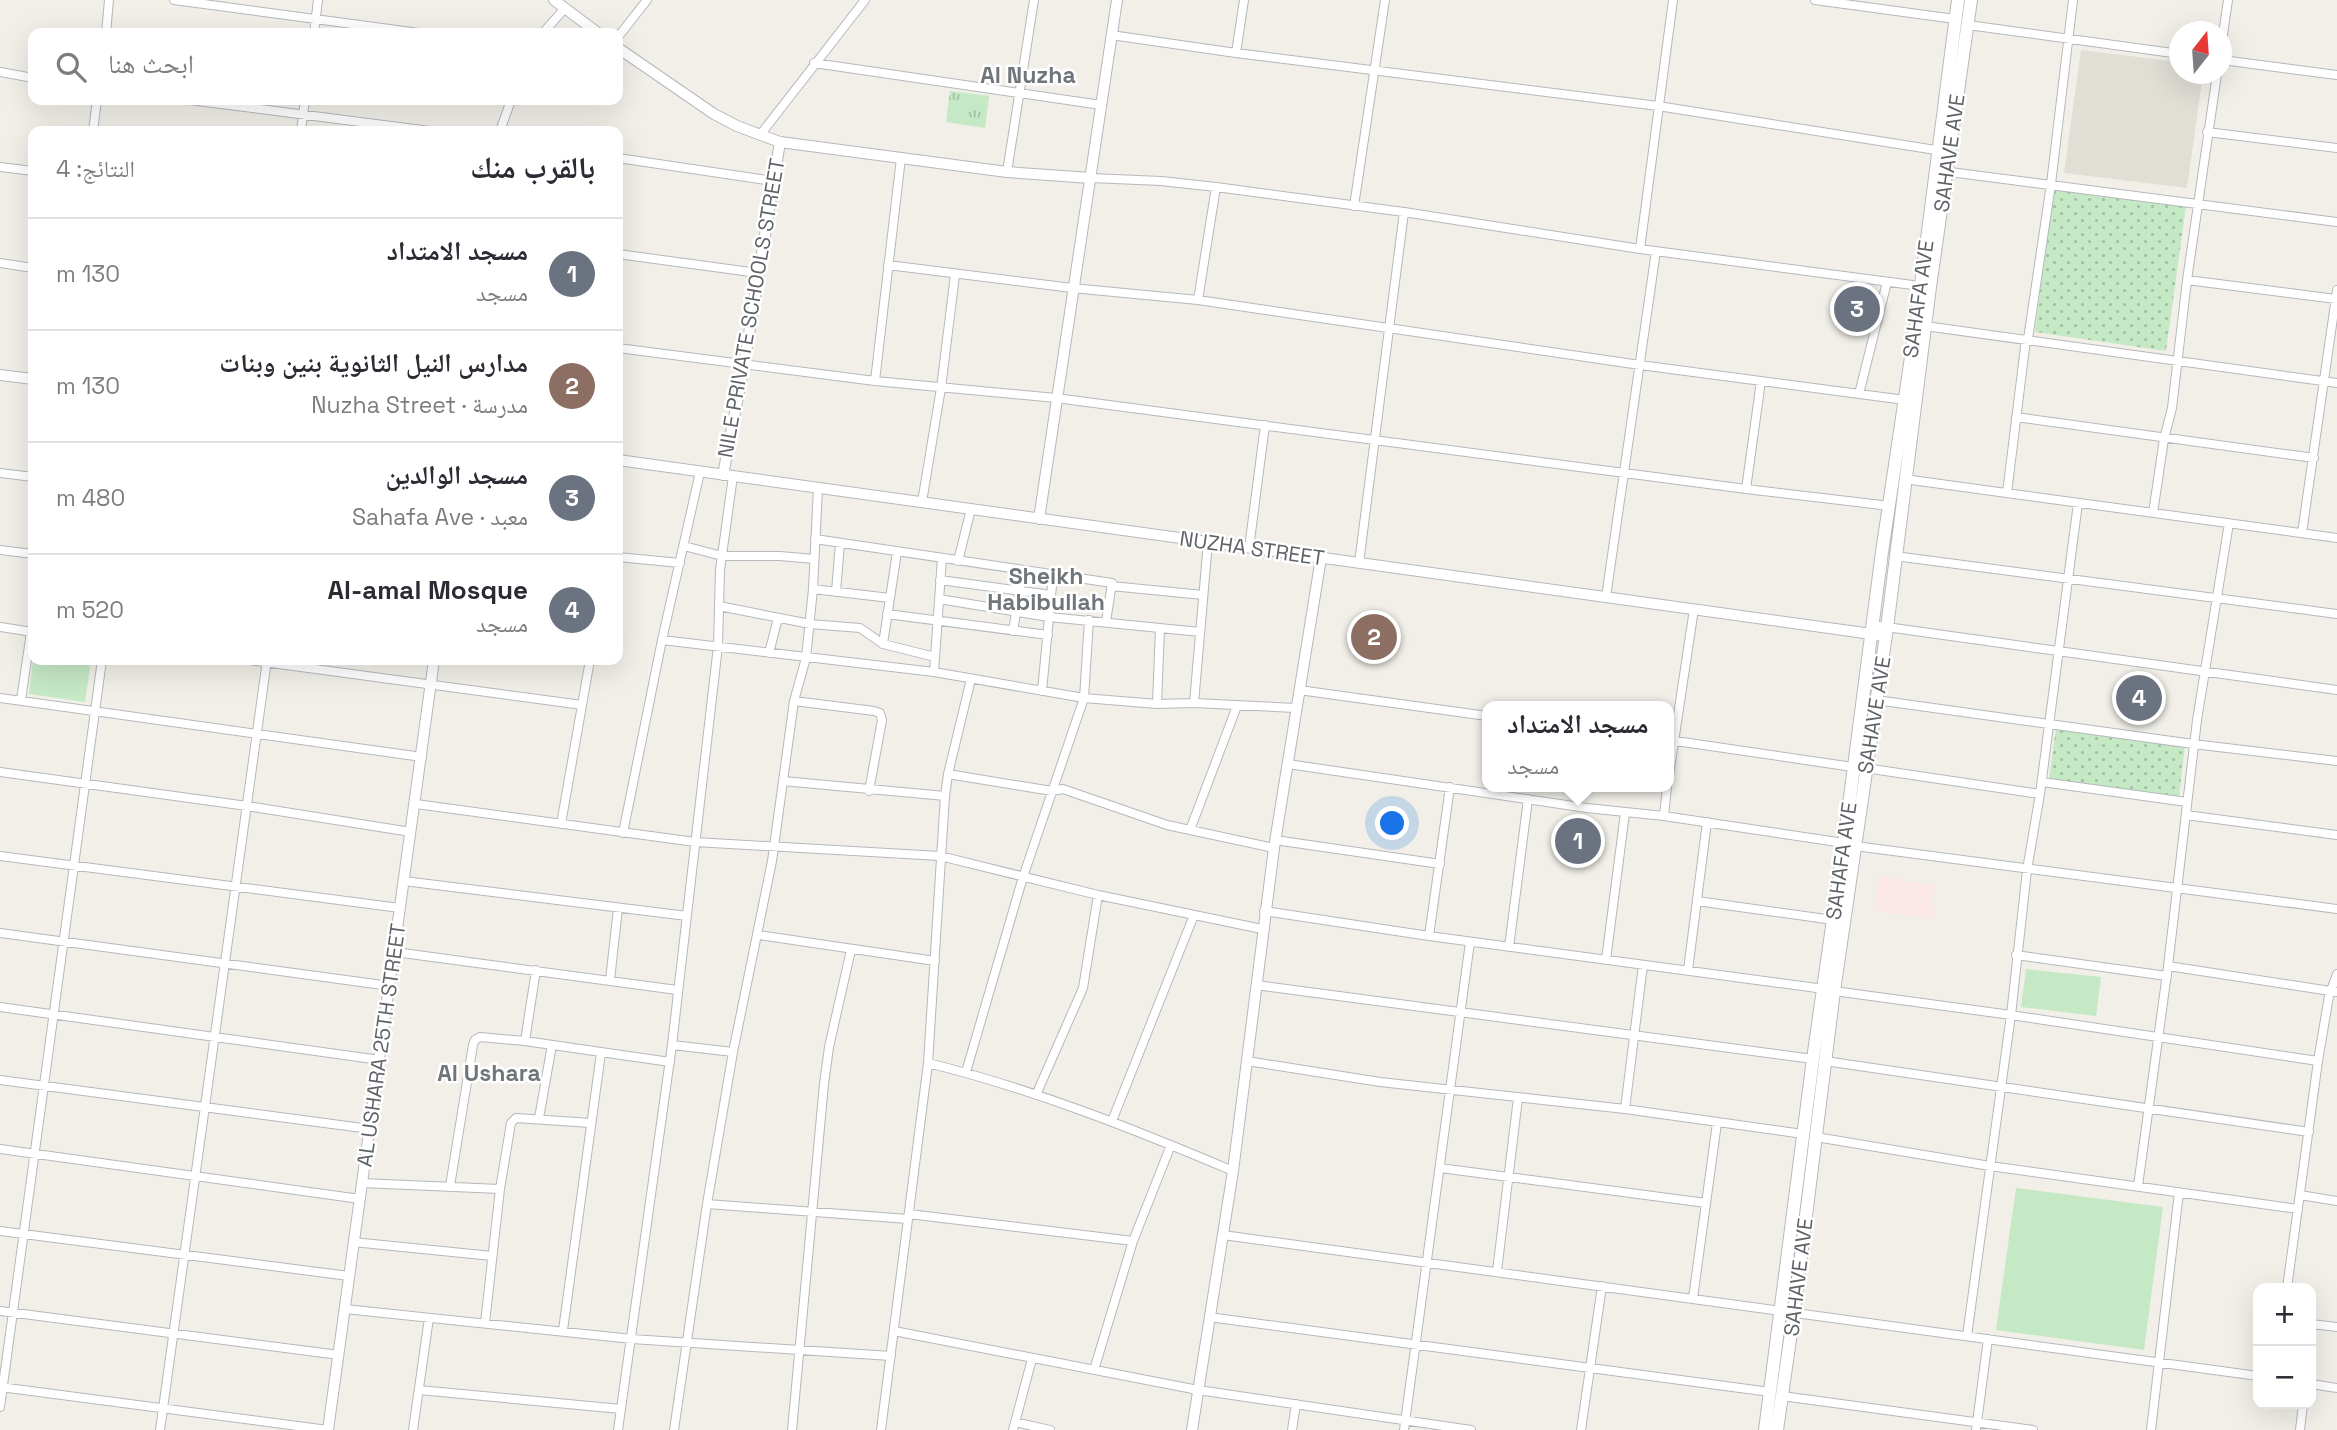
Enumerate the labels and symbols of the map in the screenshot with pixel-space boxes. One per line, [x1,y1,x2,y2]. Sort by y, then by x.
north arrow [2169,21,2232,84]
district label: Al Nuzha [980,60,1076,90]
street label: SAHAVE AVE [1927,92,1971,214]
street label: NILE PRIVATE SCHOOLS STREET [711,156,791,460]
street label: SAHAFA AVE [1896,238,1940,360]
pin: 3 [1834,283,1880,335]
street label: NUZHA STREET [1178,524,1326,572]
district label: Sheikh Habibullah [987,561,1105,617]
pin: 2 [1351,611,1397,663]
street label: SAHAVE AVE [1851,654,1897,776]
pin: 4 [2116,672,2162,724]
street label: SAHAFA AVE [1819,800,1863,922]
your location [1375,806,1409,840]
pin: 1 [1555,815,1601,867]
street label: AL USHARA 25TH STREET [351,922,411,1168]
district label: Al Ushara [437,1058,541,1088]
street label: SAHAVE AVE [1777,1216,1819,1338]

